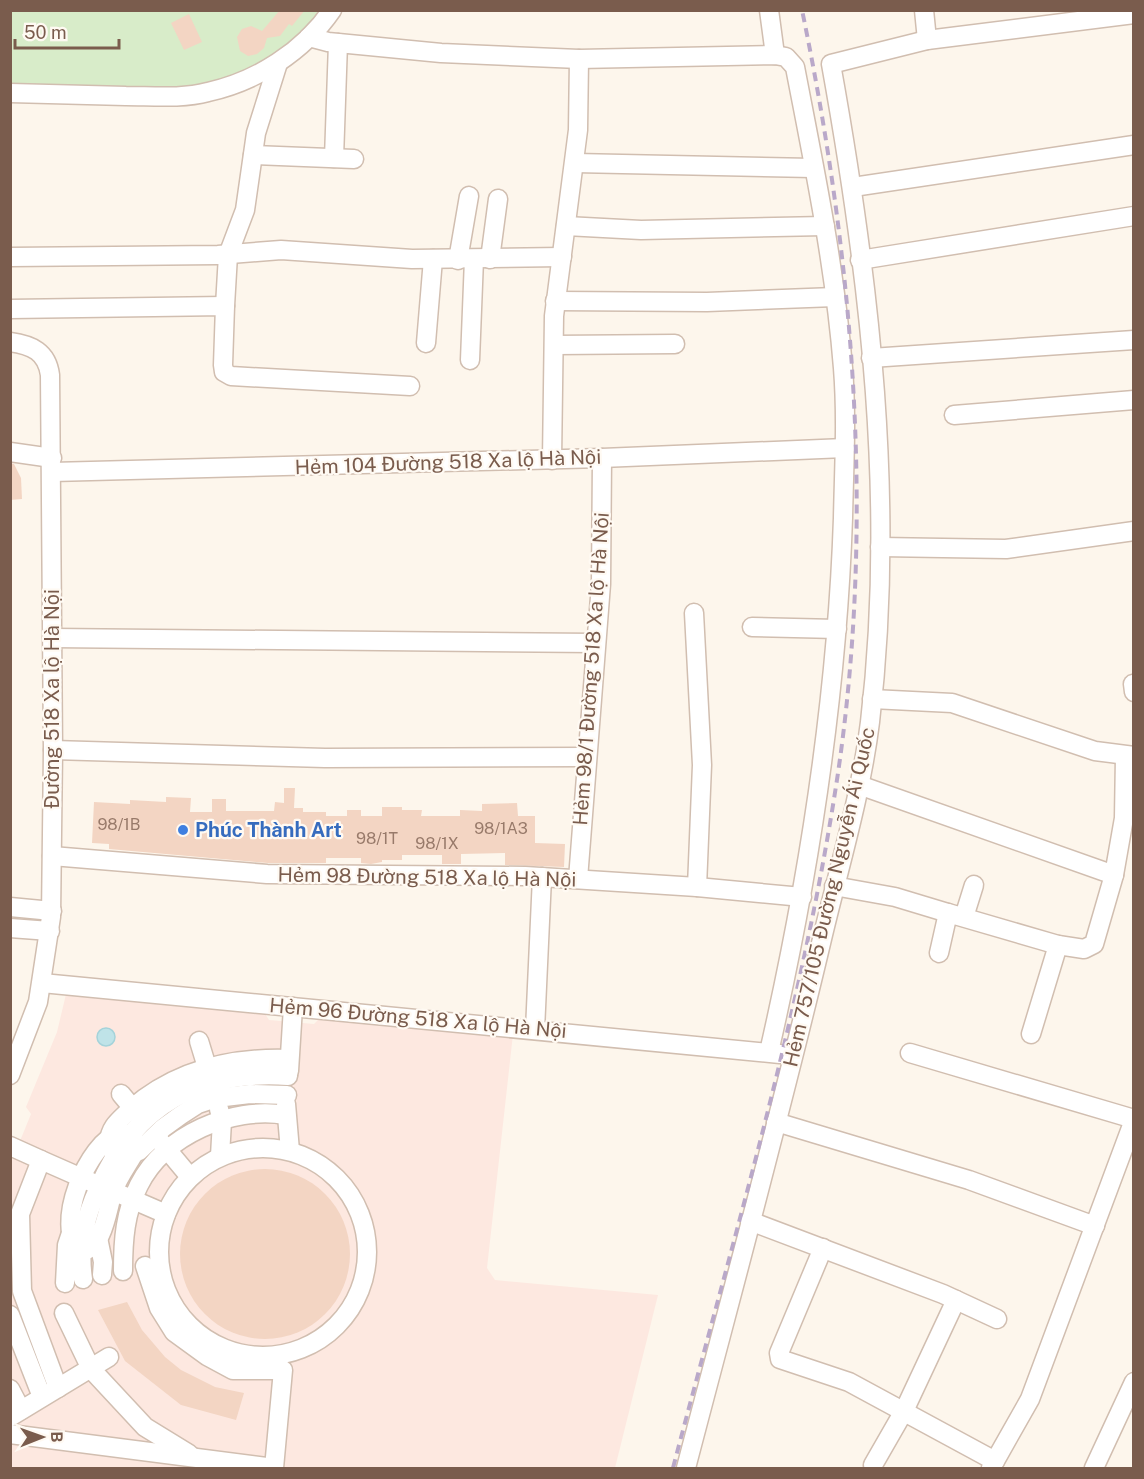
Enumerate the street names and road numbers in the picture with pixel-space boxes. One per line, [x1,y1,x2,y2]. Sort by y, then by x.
street label: Hẻm 104 Đường 518 Xa lộ Hà Nội [294,445,602,479]
street label: Hẻm 98/1 Đường 518 Xa lộ Hà Nội [568,512,614,826]
street label: Đường 518 Xa lộ Hà Nội [40,589,64,809]
street label: Hẻm 757/105 Đường Nguyễn Ái Quốc [777,725,880,1069]
street label: Hẻm 98 Đường 518 Xa lộ Hà Nội [277,862,577,892]
street label: Hẻm 96 Đường 518 Xa lộ Hà Nội [268,993,568,1043]

